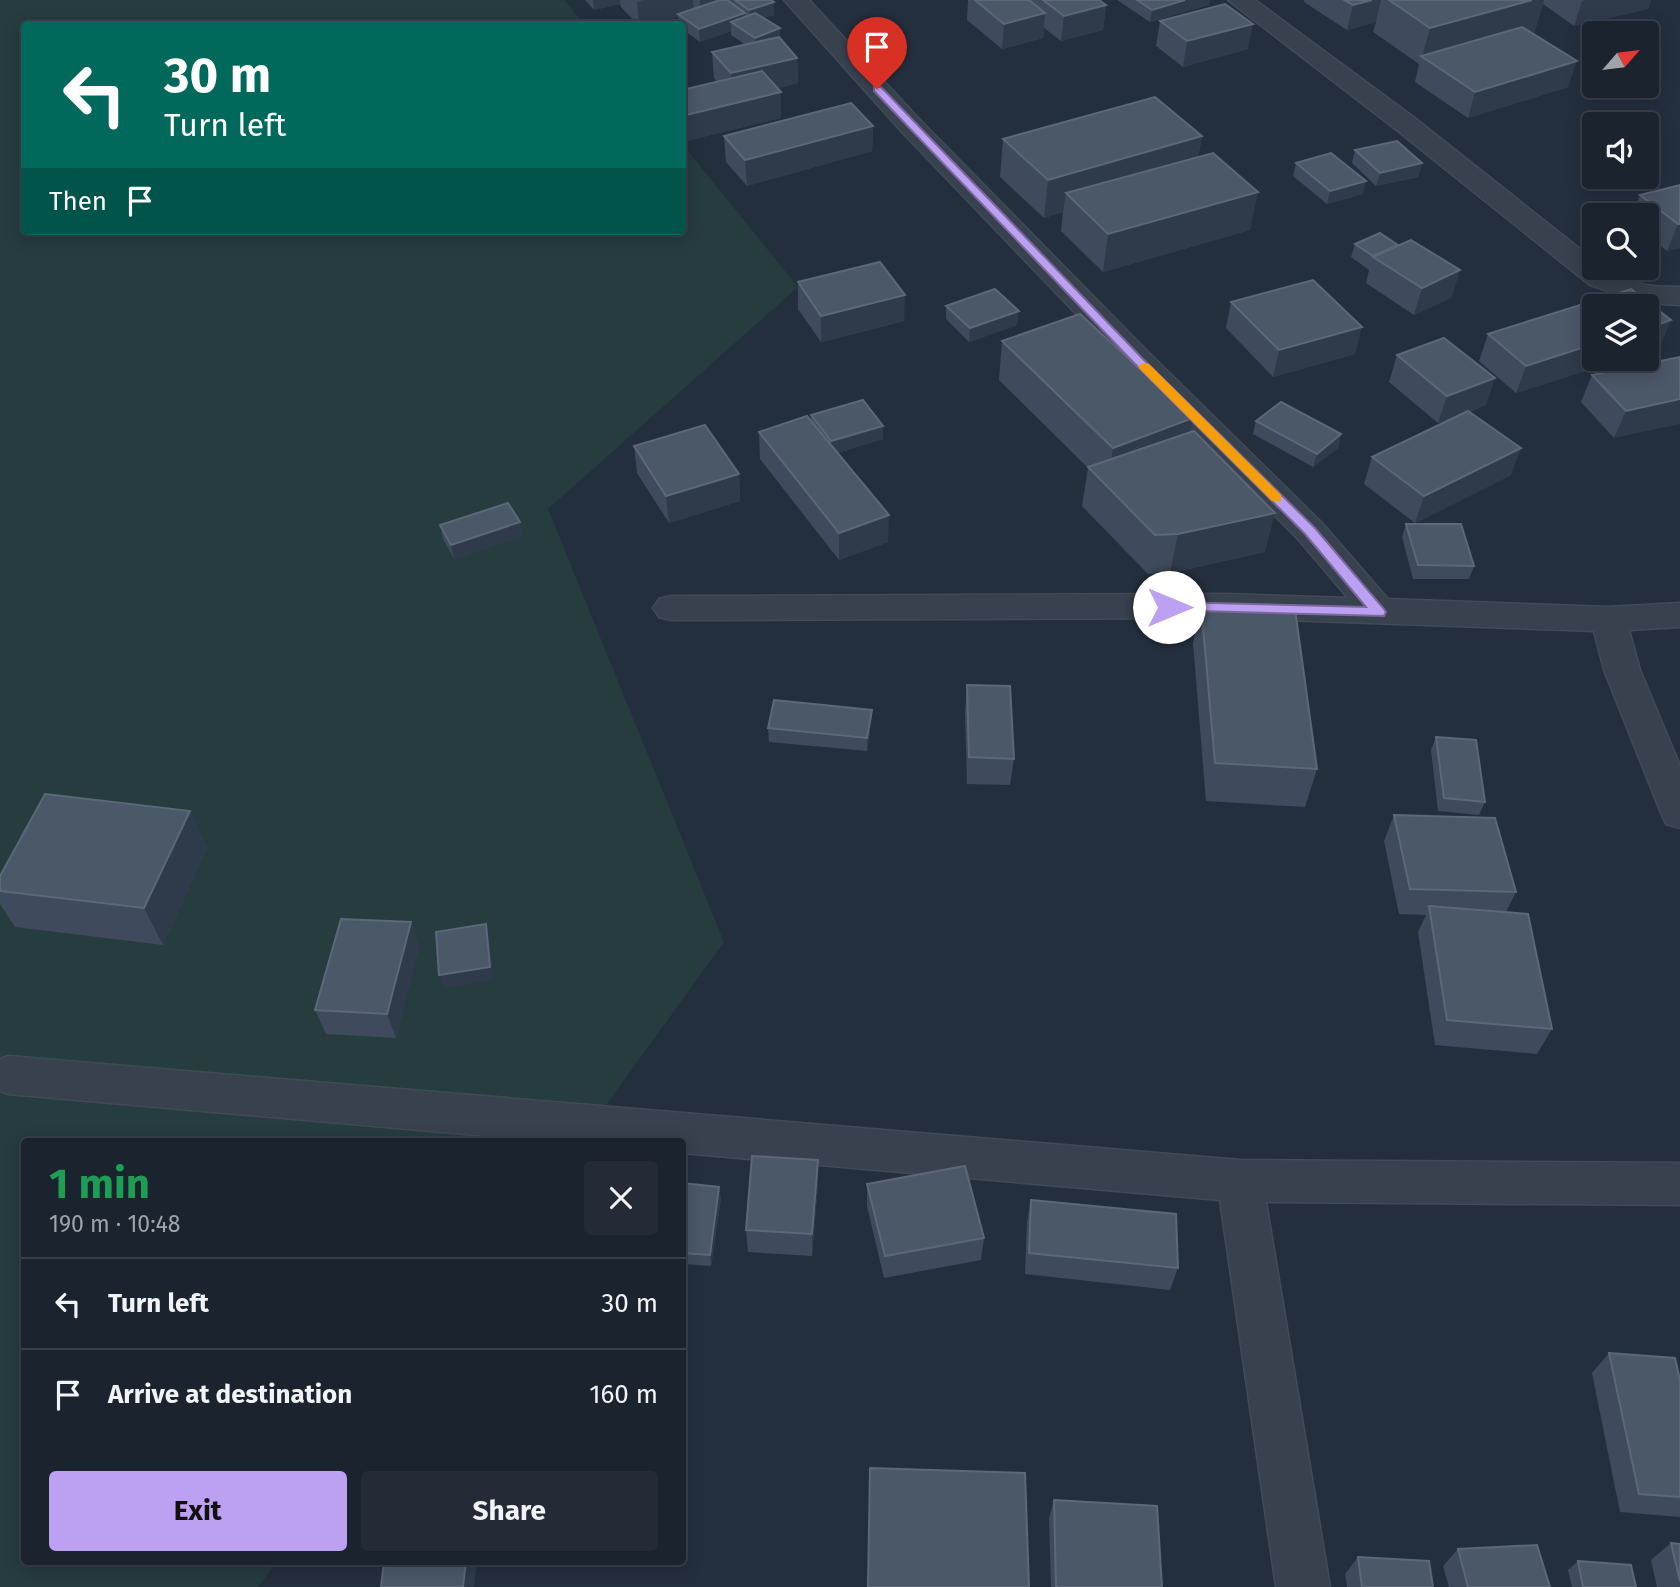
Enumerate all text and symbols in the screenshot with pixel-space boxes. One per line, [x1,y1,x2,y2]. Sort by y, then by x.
pin [847,17,907,89]
north arrow [1582,21,1659,98]
map controls [1582,21,1659,371]
icon: arrive [858,28,896,66]
text: 30 m [164,46,271,105]
icon: left [49,49,140,140]
text: Turn left [164,106,286,144]
button: sound [1582,112,1659,189]
icon: arrive [121,182,159,220]
text: Then [49,186,107,217]
button: search [1582,203,1659,280]
button: layers [1582,294,1659,371]
position arrow [1132,570,1206,644]
text: 1 min [49,1159,150,1209]
button: close [584,1161,658,1235]
text: 190 m · 10:48 [49,1210,181,1238]
icon: left [49,1285,87,1323]
text: Turn left [108,1288,209,1319]
text: 30 m [601,1288,658,1319]
icon: arrive [49,1376,87,1414]
text: Arrive at destination [108,1379,352,1410]
text: 160 m [589,1379,658,1410]
button: Exit [49,1471,347,1551]
button: Share [361,1471,658,1551]

